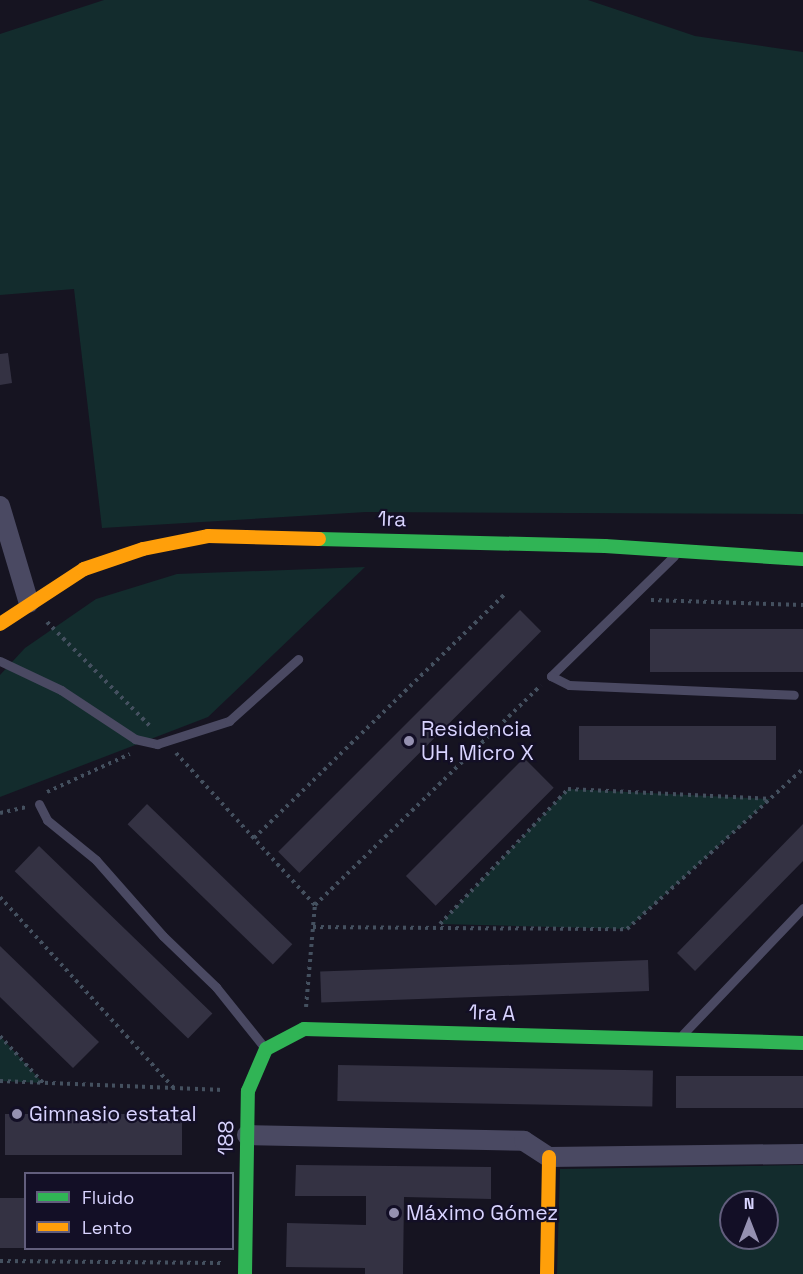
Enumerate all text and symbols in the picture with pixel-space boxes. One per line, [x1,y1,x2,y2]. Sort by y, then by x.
street label: 1ra [377,506,407,532]
place label: Residencia UH, Micro X [421,716,535,766]
marker: Residencia UH, Micro X [402,734,416,748]
street label: 1ra A [468,1000,516,1026]
place label: Gimnasio estatal [29,1101,197,1127]
marker: Gimnasio estatal [10,1107,24,1121]
street label: 188 [213,1120,239,1156]
legend [24,1172,234,1250]
text: Fluido [82,1186,134,1209]
north arrow [719,1190,779,1250]
text: N [744,1193,754,1214]
place label: Máximo Gómez [406,1200,558,1226]
marker: Máximo Gómez [387,1206,401,1220]
text: Lento [82,1216,132,1239]

